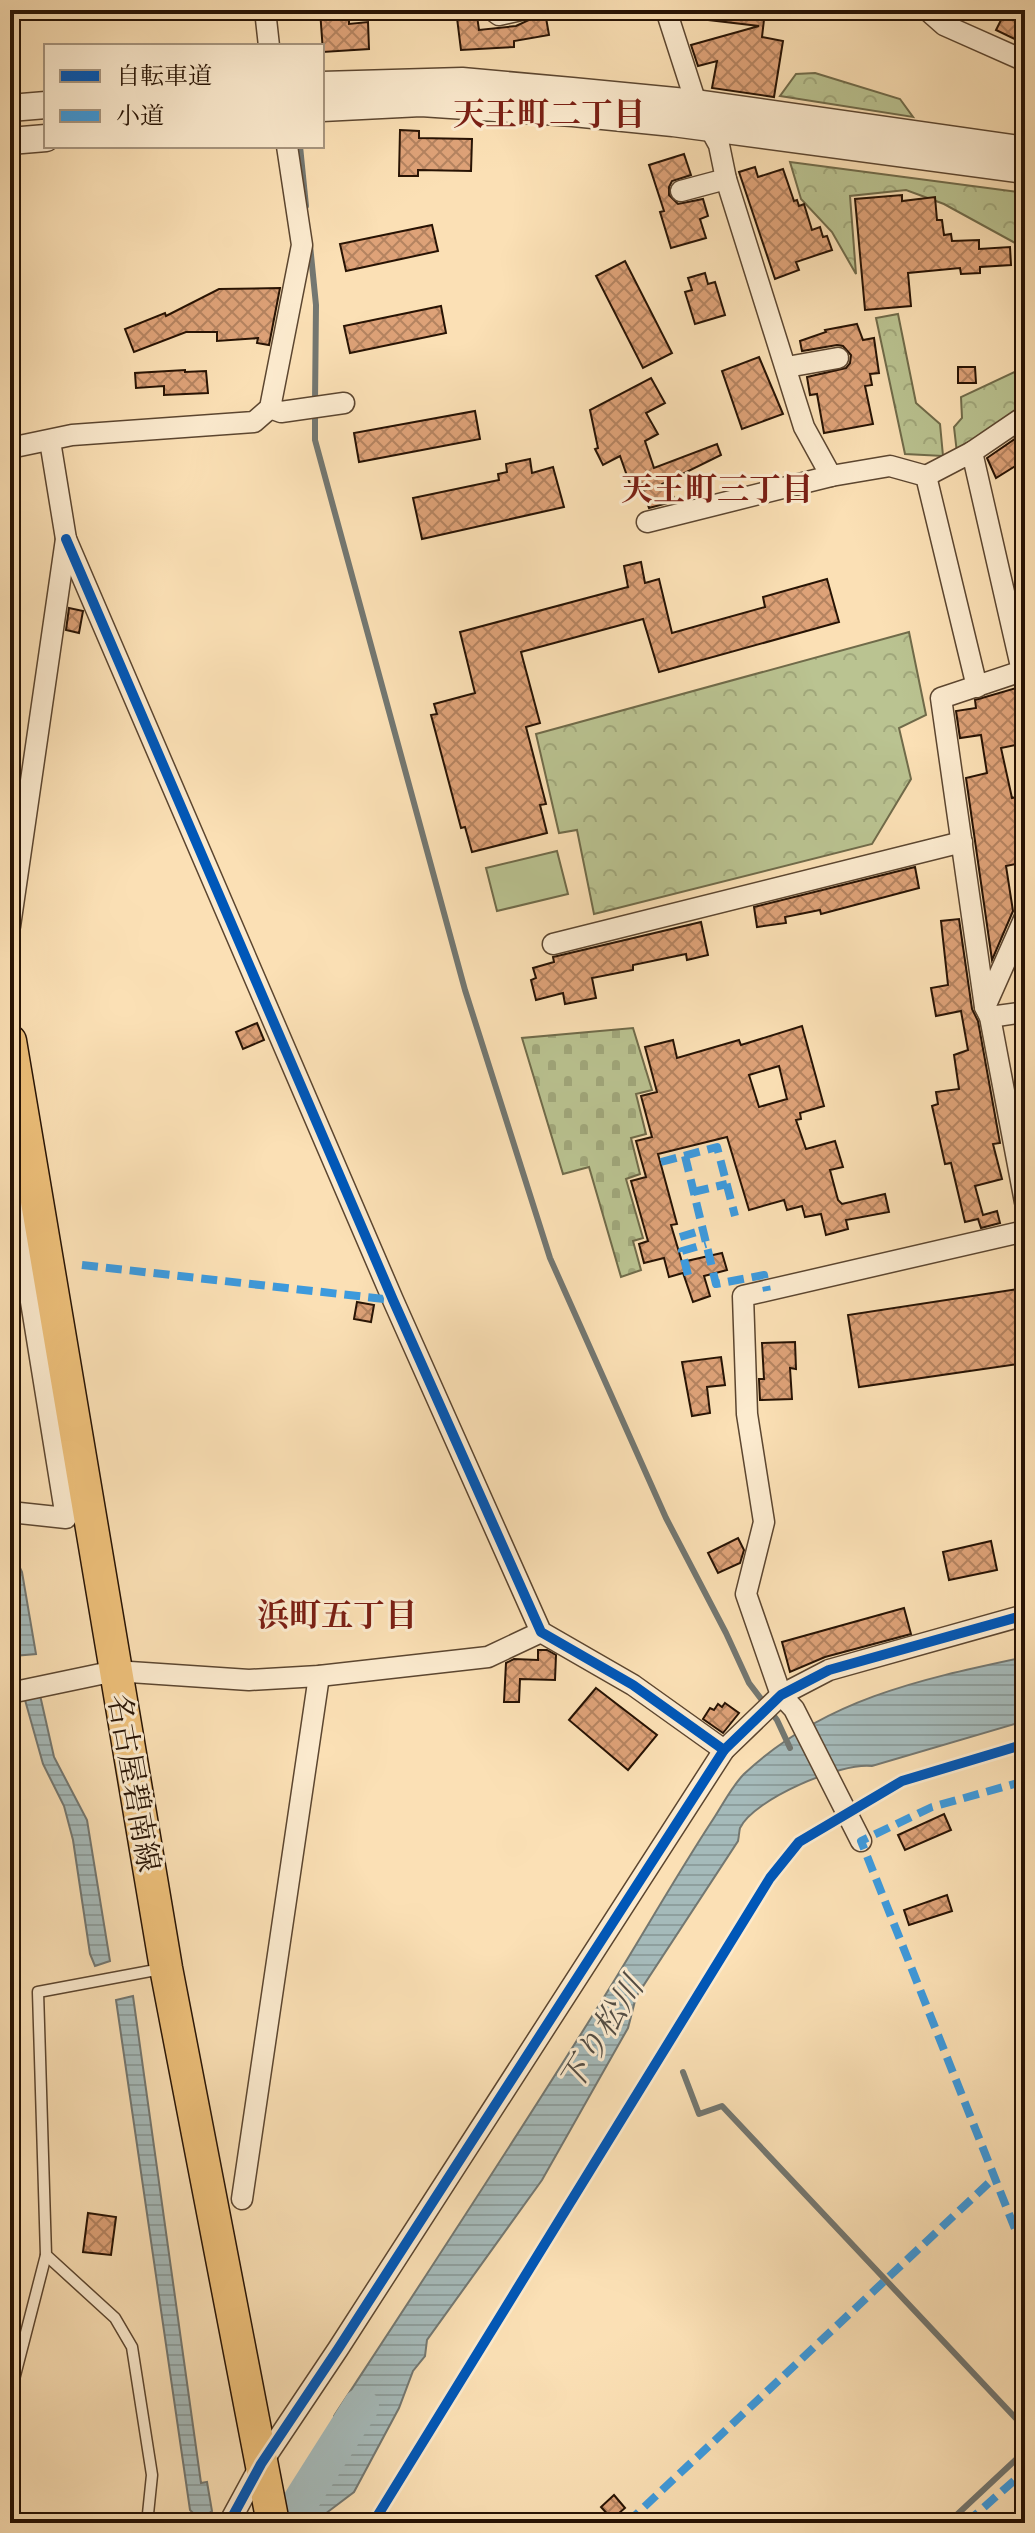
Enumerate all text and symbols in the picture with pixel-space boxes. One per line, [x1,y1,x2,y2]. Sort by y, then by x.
legend [44,44,324,148]
text: 自転車道 [116,58,212,93]
district label: 天王町二丁目 [453,90,645,137]
text: 小道 [116,98,164,133]
district label: 天王町三丁目 [621,465,813,512]
district label: 浜町五丁目 [257,1591,417,1638]
street label: 名古屋碧南線 [98,1690,172,1875]
water label: 下り松川 [547,1964,656,2100]

